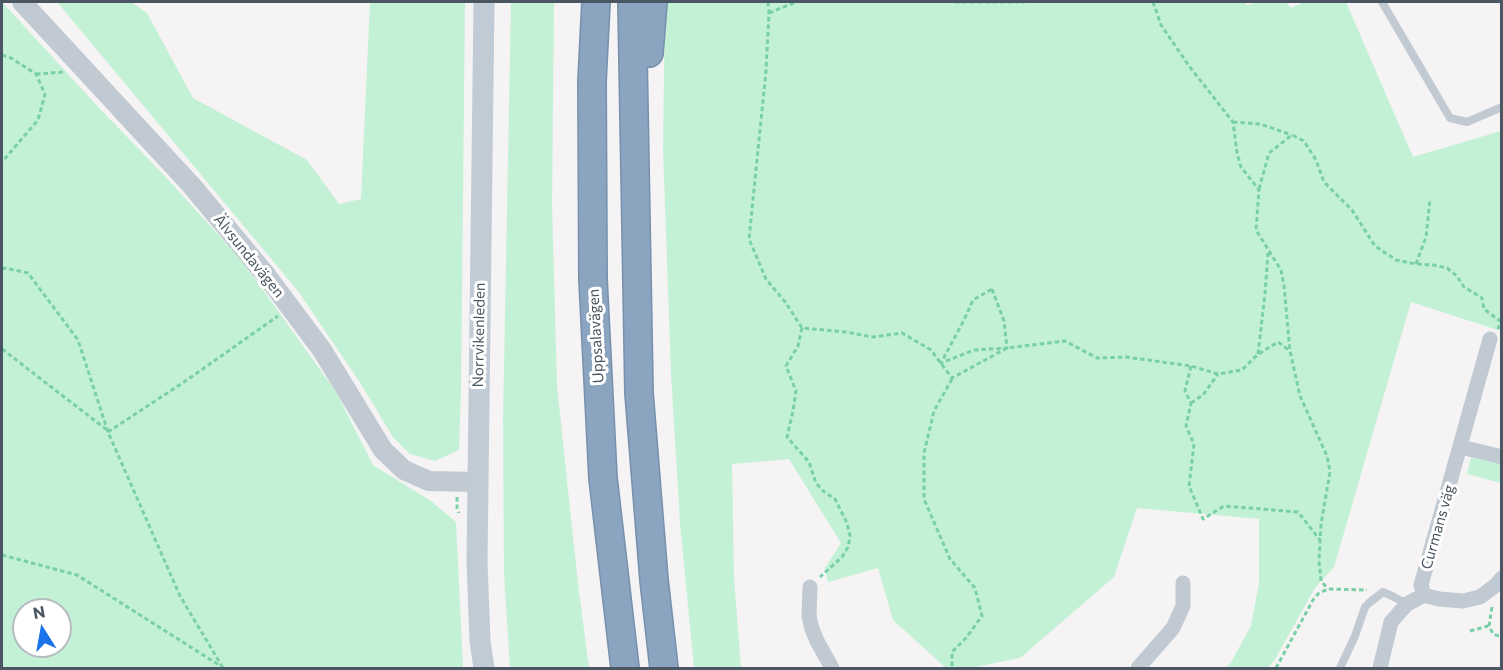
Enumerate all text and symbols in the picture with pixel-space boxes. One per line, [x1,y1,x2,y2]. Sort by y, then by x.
street label: Älvsundavägen [210,211,288,301]
street label: Norrvikenleden [469,282,489,388]
street label: Uppsalavägen [585,288,607,384]
street label: Curmans väg [1417,483,1459,571]
north arrow [12,598,72,658]
text: N [31,601,47,622]

